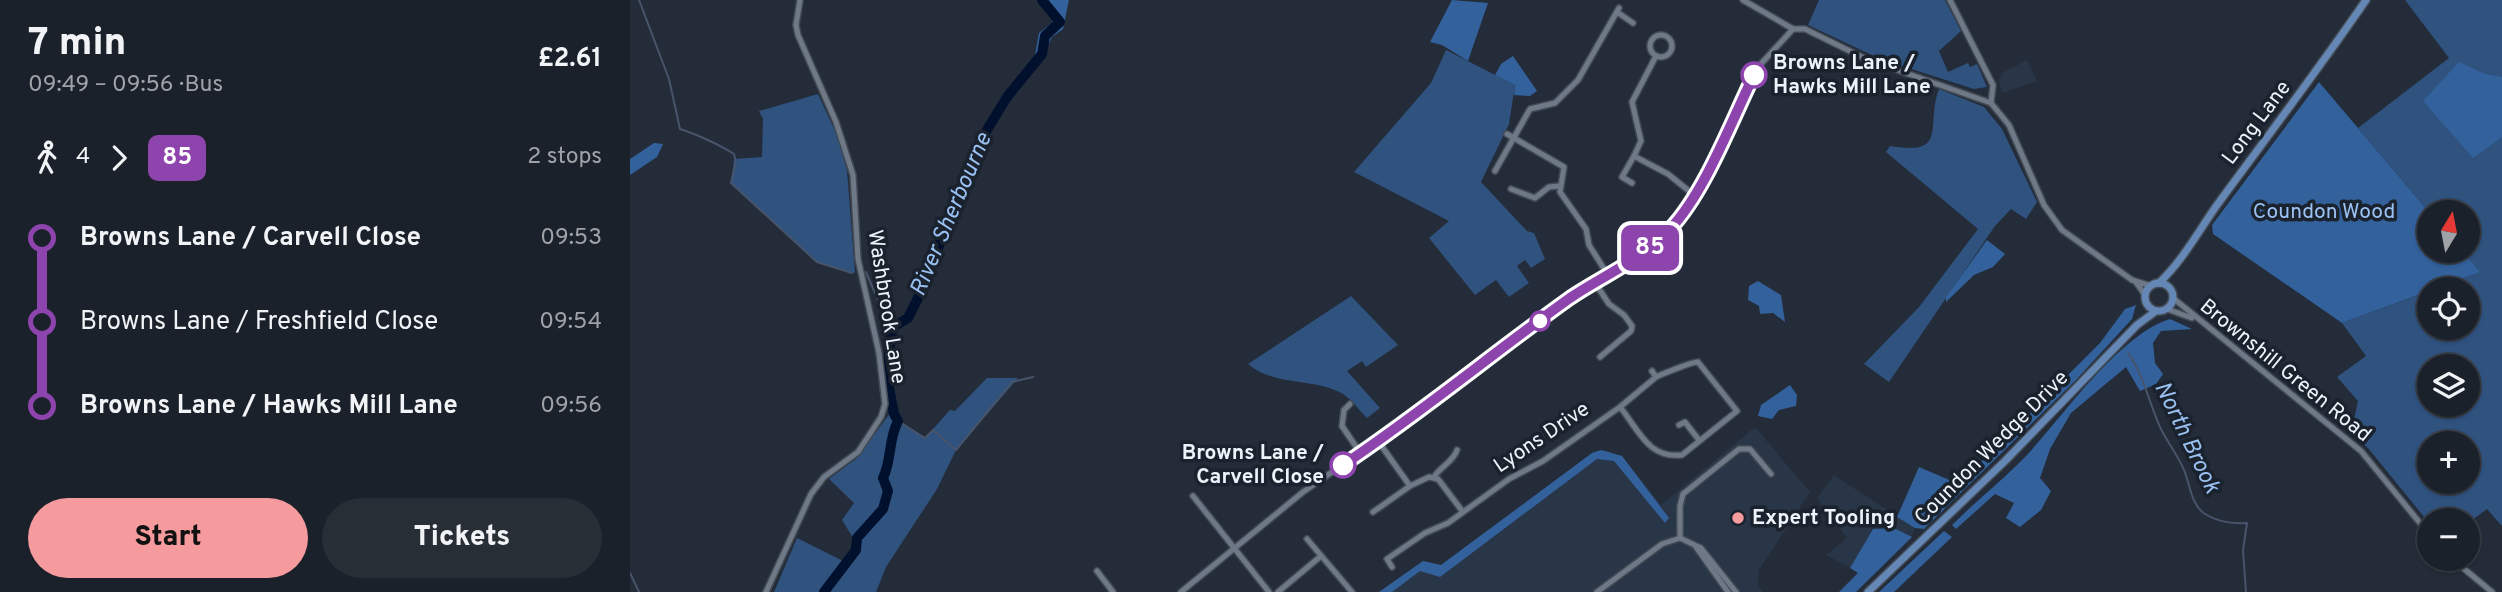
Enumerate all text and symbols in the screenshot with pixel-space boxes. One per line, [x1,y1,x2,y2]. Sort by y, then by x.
text: 7 min [28,20,126,69]
text: £2.61 [538,43,602,76]
place label: Browns Lane / Hawks Mill Lane [1773,50,1931,101]
marker: Browns Lane / Hawks Mill Lane [1741,62,1767,88]
text: 09:49 – 09:56 · Bus [28,71,223,100]
street label: Long Lane [2217,75,2297,171]
water label: River Sherbourne [905,128,1000,301]
icon: walk [28,139,66,177]
icon: forward [100,139,138,177]
text: 4 [76,143,90,172]
text: 85 [162,143,192,173]
text: 2 stops [527,143,602,172]
park label: Coundon Wood [2253,199,2395,226]
north arrow [2417,200,2480,262]
map controls [2417,200,2480,571]
text: Browns Lane / Carvell Close [80,222,421,255]
text: 09:53 [540,224,602,253]
line badge: 85 [1618,225,1682,271]
street label: Washbrook Lane [861,228,911,386]
text: 85 [1635,233,1665,263]
button: locate [2417,277,2480,340]
street label: Brownshill Green Road [2194,293,2376,449]
text: Browns Lane / Freshfield Close [80,306,438,339]
text: 09:54 [539,308,602,337]
unlabelled marker [1530,311,1550,331]
button: layers [2417,354,2480,417]
street label: Coundon Wedge Drive [1909,365,2075,531]
water label: North Brook [2146,377,2226,499]
text: Browns Lane / Hawks Mill Lane [80,390,458,423]
text: 09:56 [540,392,602,421]
street label: Lyons Drive [1489,396,1595,480]
button: + [2417,431,2480,494]
place label: Browns Lane / Carvell Close [1182,440,1324,491]
marker: Browns Lane / Carvell Close [1330,452,1356,478]
button: Start [28,498,308,578]
button: Tickets [322,498,602,578]
place label: Expert Tooling [1752,505,1895,532]
button: − [2417,508,2480,571]
marker: Expert Tooling [1730,510,1746,526]

